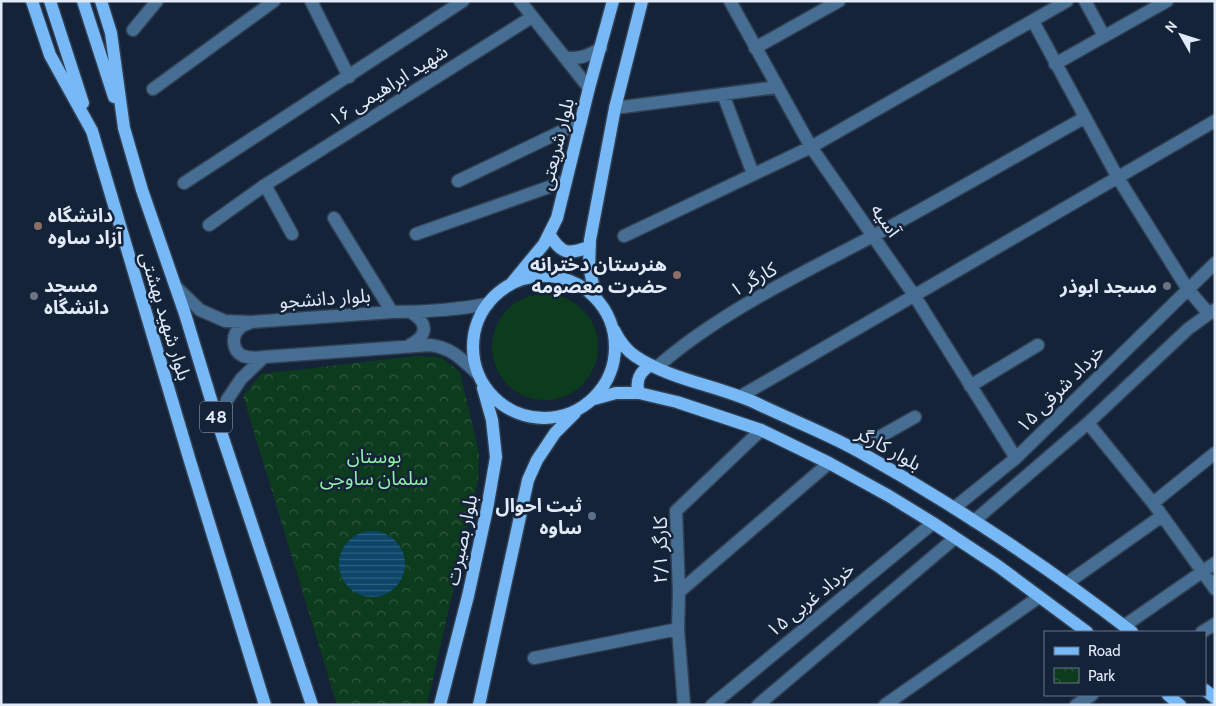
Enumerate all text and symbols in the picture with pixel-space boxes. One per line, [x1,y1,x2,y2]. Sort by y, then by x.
north arrow [1156,10,1206,60]
text: N [1161,17,1181,36]
street label: شهید ابراهیمی ۱۶ [324,40,452,131]
street label: بلوار شریعتی [534,96,579,193]
street label: آسیه [866,199,906,243]
place label: دانشگاه آزاد ساوه [48,204,123,249]
marker: دانشگاه آزاد ساوه [32,220,44,232]
street label: بلوار شهید بهشتی [135,249,196,383]
place label: هنرستان دخترانه حضرت معصومه [530,253,667,298]
street label: کارگر ۱ [726,257,782,302]
marker: هنرستان دخترانه حضرت معصومه [671,269,683,281]
place label: مسجد دانشگاه [44,274,109,319]
place label: مسجد ابوذر [1059,275,1157,298]
marker: مسجد ابوذر [1161,280,1173,292]
street label: بلوار دانشجو [279,284,371,313]
marker: مسجد دانشگاه [28,290,40,302]
street label: ۱۵ خرداد شرقی [1011,339,1109,437]
road number: 48 [200,402,232,432]
street label: بلوار کارگر [851,421,925,476]
park label: بوستان سلمان ساوجی [320,445,428,490]
street label: بلوار بصیرت [441,493,482,588]
place label: ثبت احوال ساوه [496,494,582,539]
marker: ثبت احوال ساوه [586,510,598,522]
street label: کارگر ۲/۱ [649,515,672,584]
street label: ۱۵ خرداد غربی [762,557,859,642]
legend [1044,631,1206,696]
text: Road [1088,642,1121,660]
text: Park [1088,667,1115,685]

